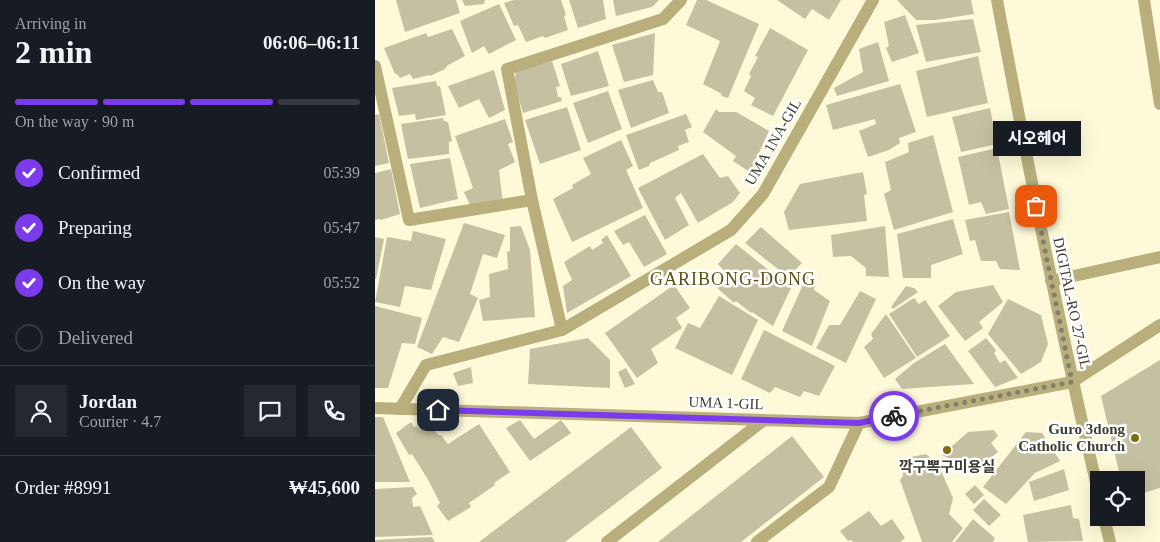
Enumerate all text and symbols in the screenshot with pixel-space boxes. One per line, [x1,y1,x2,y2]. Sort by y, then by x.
text: Arriving in [15,15,87,32]
text: 06:06–06:11 [263,32,360,53]
text: 2 min [15,34,92,70]
street label: UMA 1NA-GIL [742,96,804,188]
text: On the way · 90 m [15,113,135,130]
callout: 시오헤어 [992,121,1080,156]
text: 시오헤어 [1008,130,1066,147]
icon: check [15,159,43,187]
text: Confirmed [58,162,140,183]
text: 05:39 [324,164,360,181]
pin [1015,185,1057,227]
icon: bag [1022,192,1050,220]
icon: check [15,214,43,242]
text: Preparing [58,217,132,238]
text: 05:47 [324,219,360,236]
street label: DIGITAL-RO 27-GIL [1050,236,1094,370]
icon: check [15,269,43,297]
district label: GARIBONG-DONG [650,269,816,289]
text: On the way [58,272,146,293]
text: 05:52 [324,274,360,291]
text: Delivered [58,327,133,348]
button: person [15,385,67,437]
button: chat [244,385,296,437]
button: phone [308,385,360,437]
pin [417,389,459,431]
text: Jordan [79,391,137,412]
courier [869,391,919,441]
street label: UMA 1-GIL [688,394,764,412]
icon: home [424,396,452,424]
icon: bike [880,402,908,430]
text: Courier · 4.7 [79,413,161,430]
place label: Guro 3dong Catholic Church [1018,421,1126,454]
marker: Guro 3dong Catholic Church [1129,432,1141,444]
marker: 깍구뽁구미용실 [941,444,953,456]
place label: 깍구뽁구미용실 [899,459,995,475]
map controls [1090,471,1145,526]
button: locate [1090,471,1145,526]
text: Order #8991 [15,477,112,498]
text: ₩45,600 [289,477,360,498]

